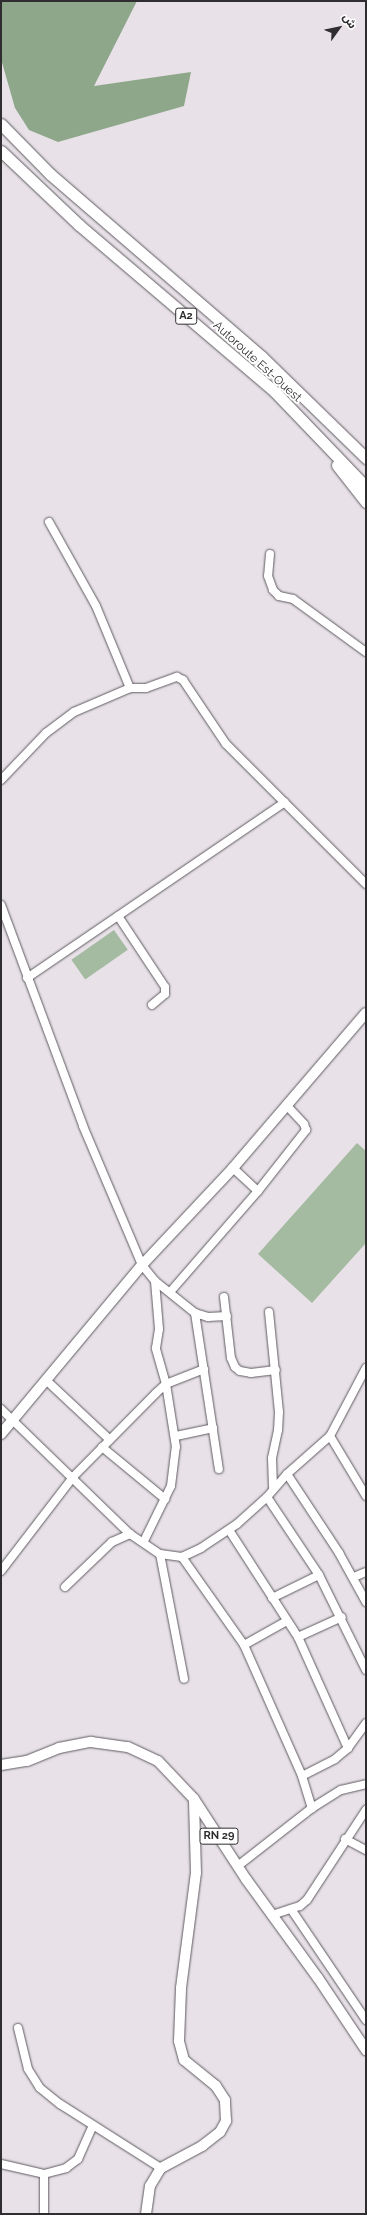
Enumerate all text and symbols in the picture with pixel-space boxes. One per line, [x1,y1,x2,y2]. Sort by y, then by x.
north arrow [319,8,359,48]
text: ش [340,11,359,31]
road number: A2 [175,307,197,325]
street label: Autoroute Est-Ouest [210,319,304,405]
road number: RN 29 [199,1827,239,1845]

